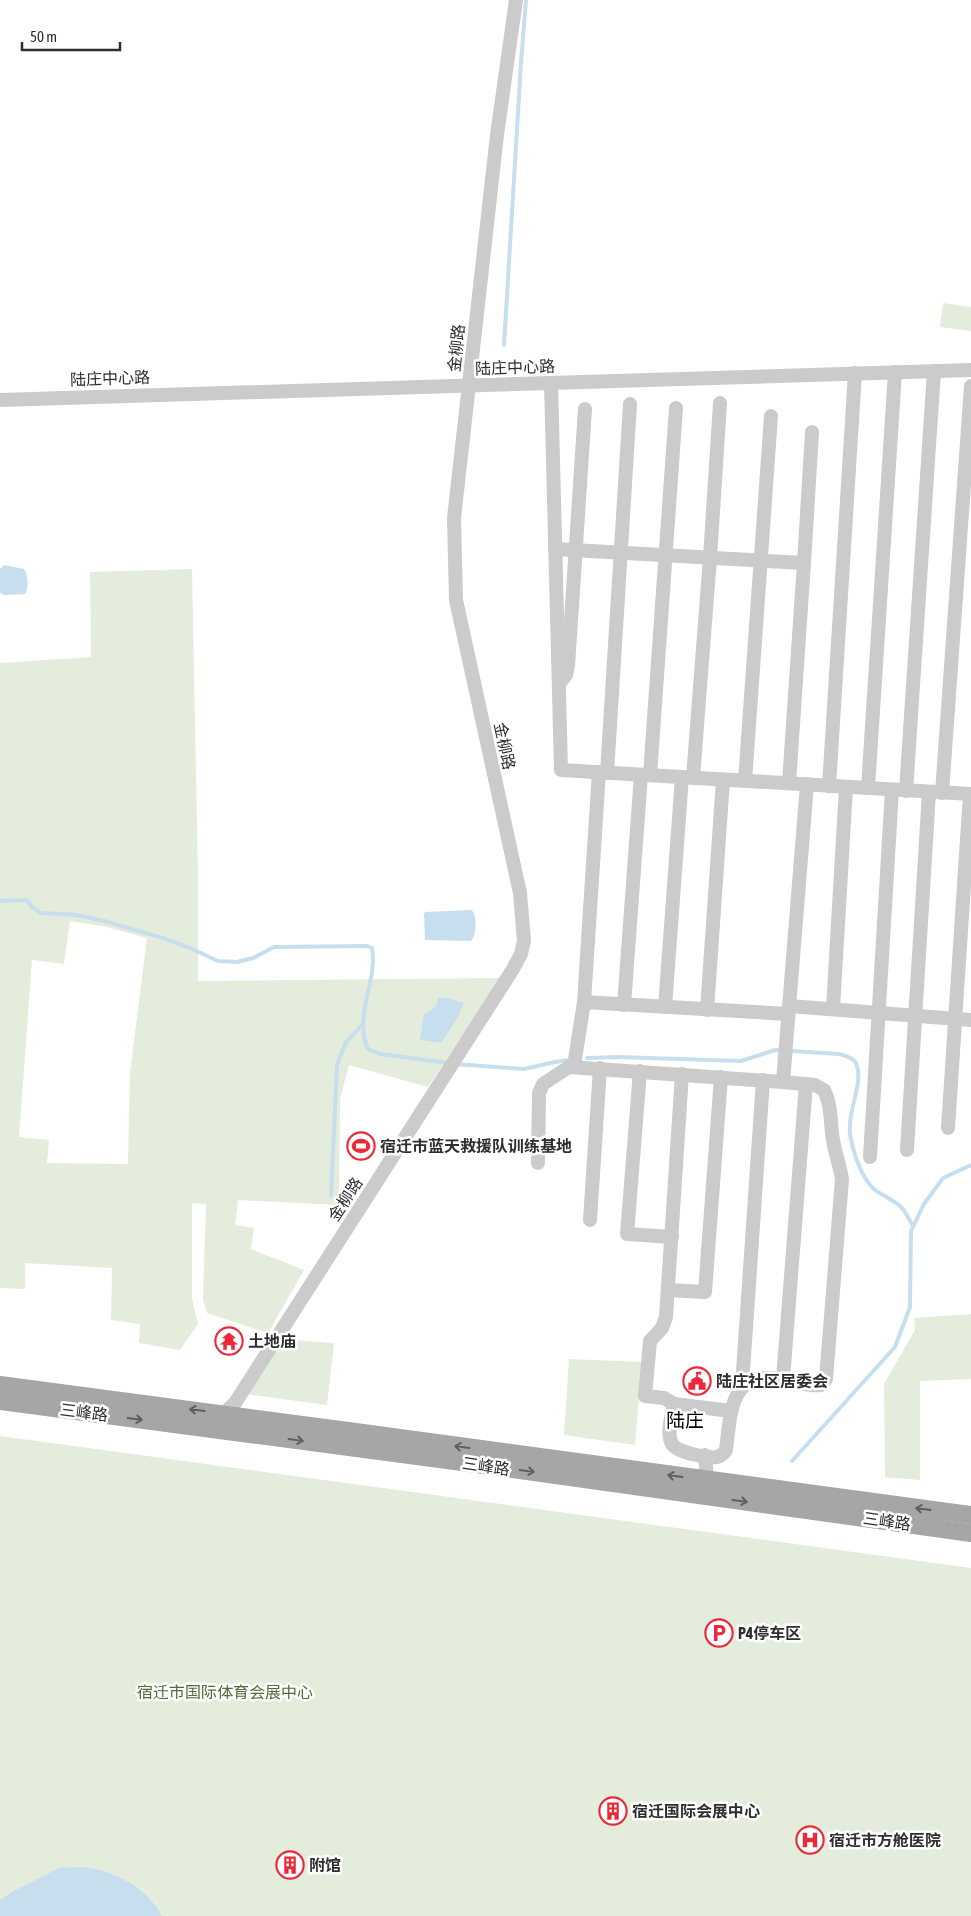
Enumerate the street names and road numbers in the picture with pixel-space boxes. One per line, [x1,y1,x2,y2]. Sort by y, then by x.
street label: 金柳路 [445,323,467,373]
street label: 陆庄中心路 [475,357,555,377]
street label: 陆庄中心路 [70,368,150,388]
street label: 金柳路 [491,721,519,771]
street label: 金柳路 [324,1174,366,1224]
street label: 三峰路 [59,1400,109,1424]
street label: 三峰路 [461,1454,511,1478]
street label: 三峰路 [862,1509,912,1533]

